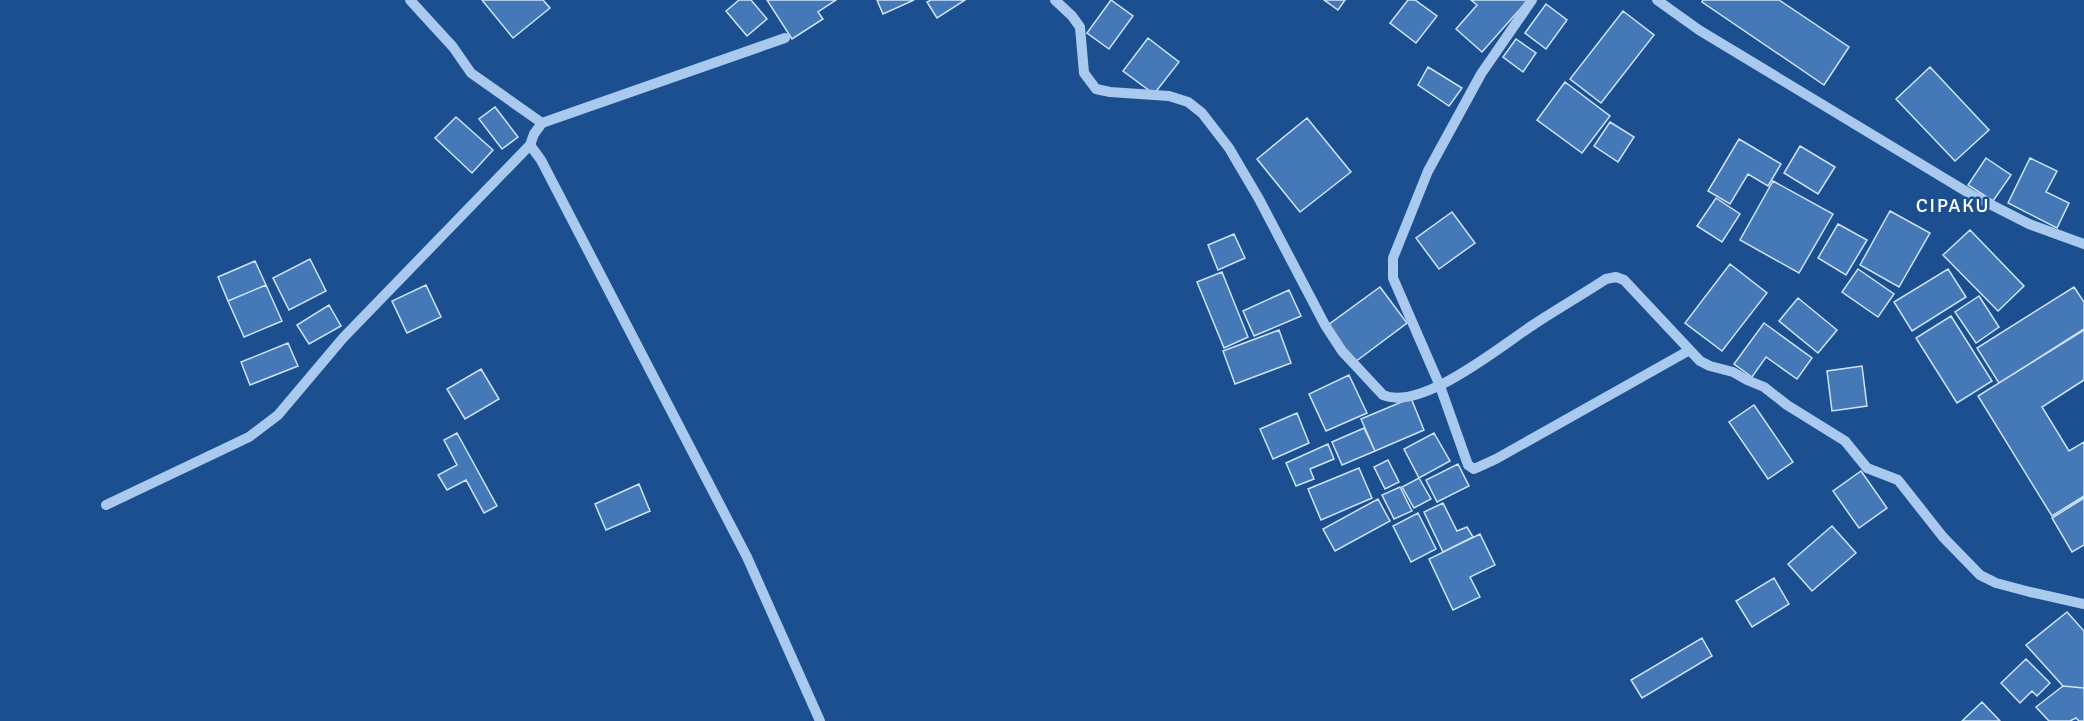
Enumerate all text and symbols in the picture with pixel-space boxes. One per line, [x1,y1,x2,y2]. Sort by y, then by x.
district label: CIPAKU [1916,193,1990,218]

